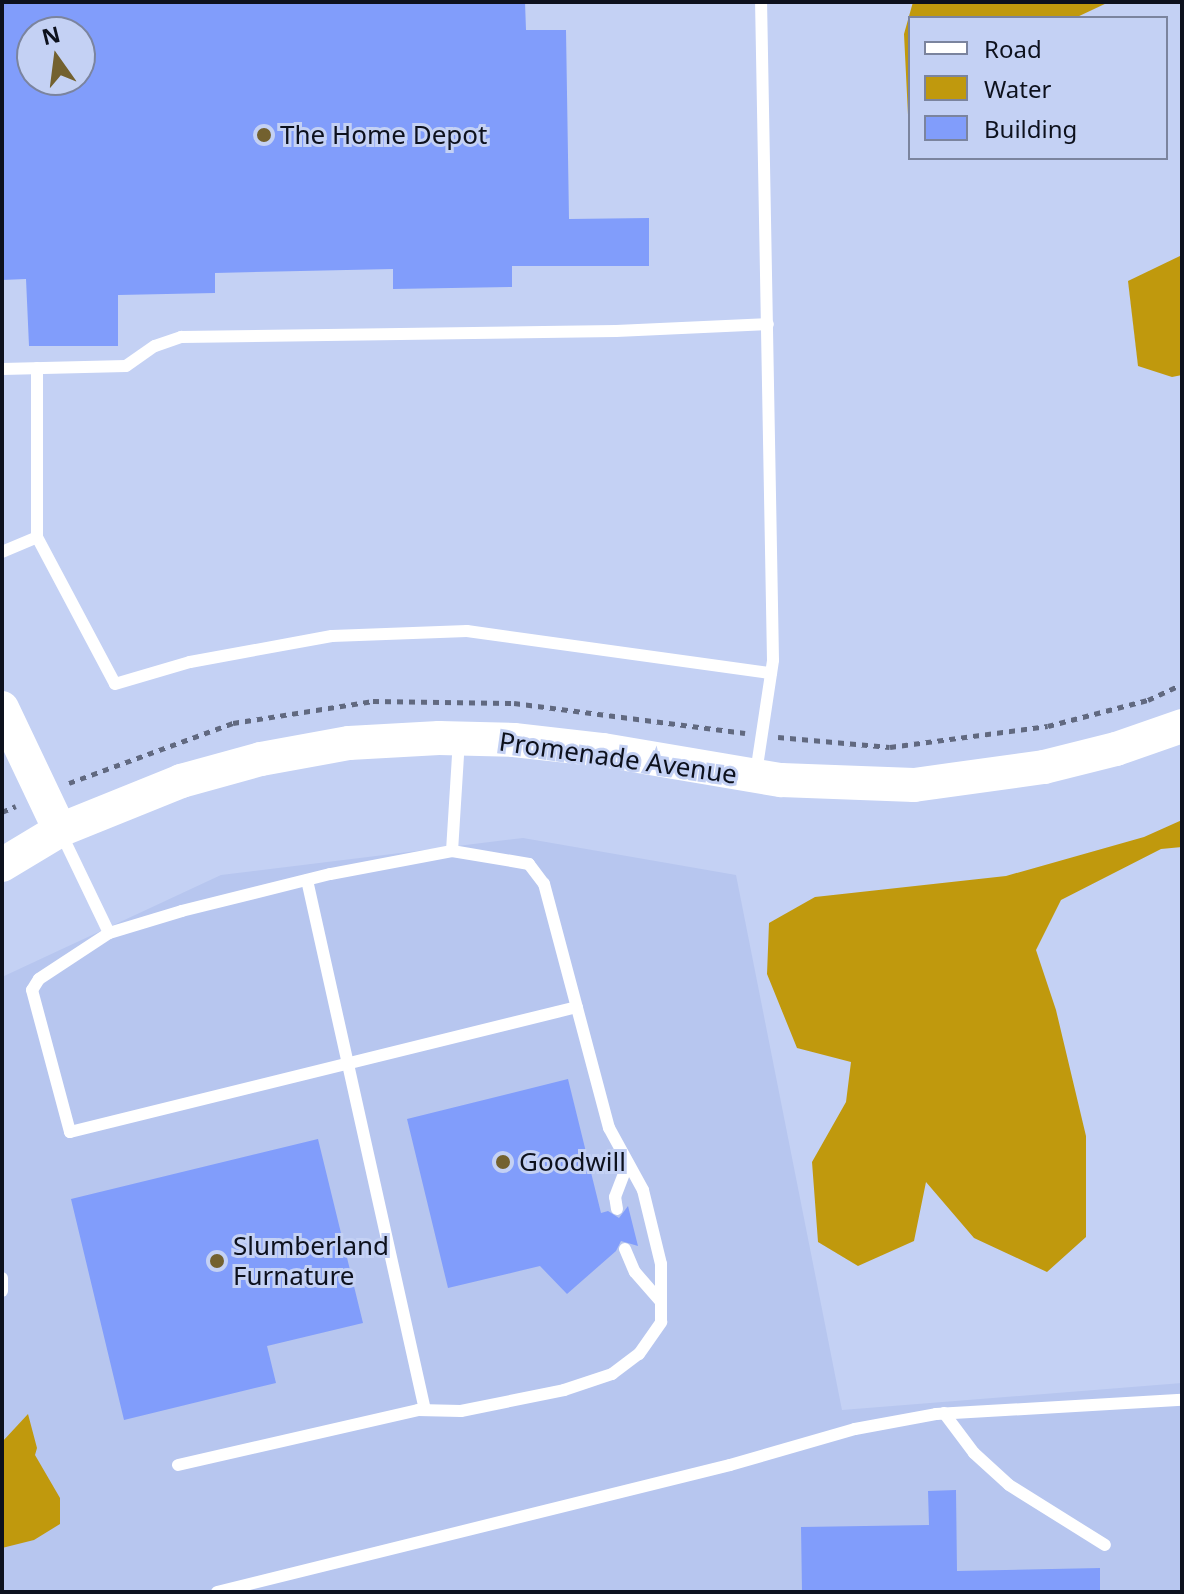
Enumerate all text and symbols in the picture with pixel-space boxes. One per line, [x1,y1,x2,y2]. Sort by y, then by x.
north arrow [16,16,96,96]
legend [908,16,1168,160]
text: N [38,18,63,51]
text: Road [984,32,1042,65]
text: Water [984,72,1051,105]
text: Building [984,112,1077,145]
place label: The Home Depot [280,119,487,151]
marker: The Home Depot [255,126,273,144]
street label: Promenade Avenue [497,726,739,790]
place label: Goodwill [519,1146,626,1178]
marker: Goodwill [494,1153,512,1171]
place label: Slumberland Furnature [233,1230,389,1292]
marker: Slumberland Furnature [208,1252,226,1270]

